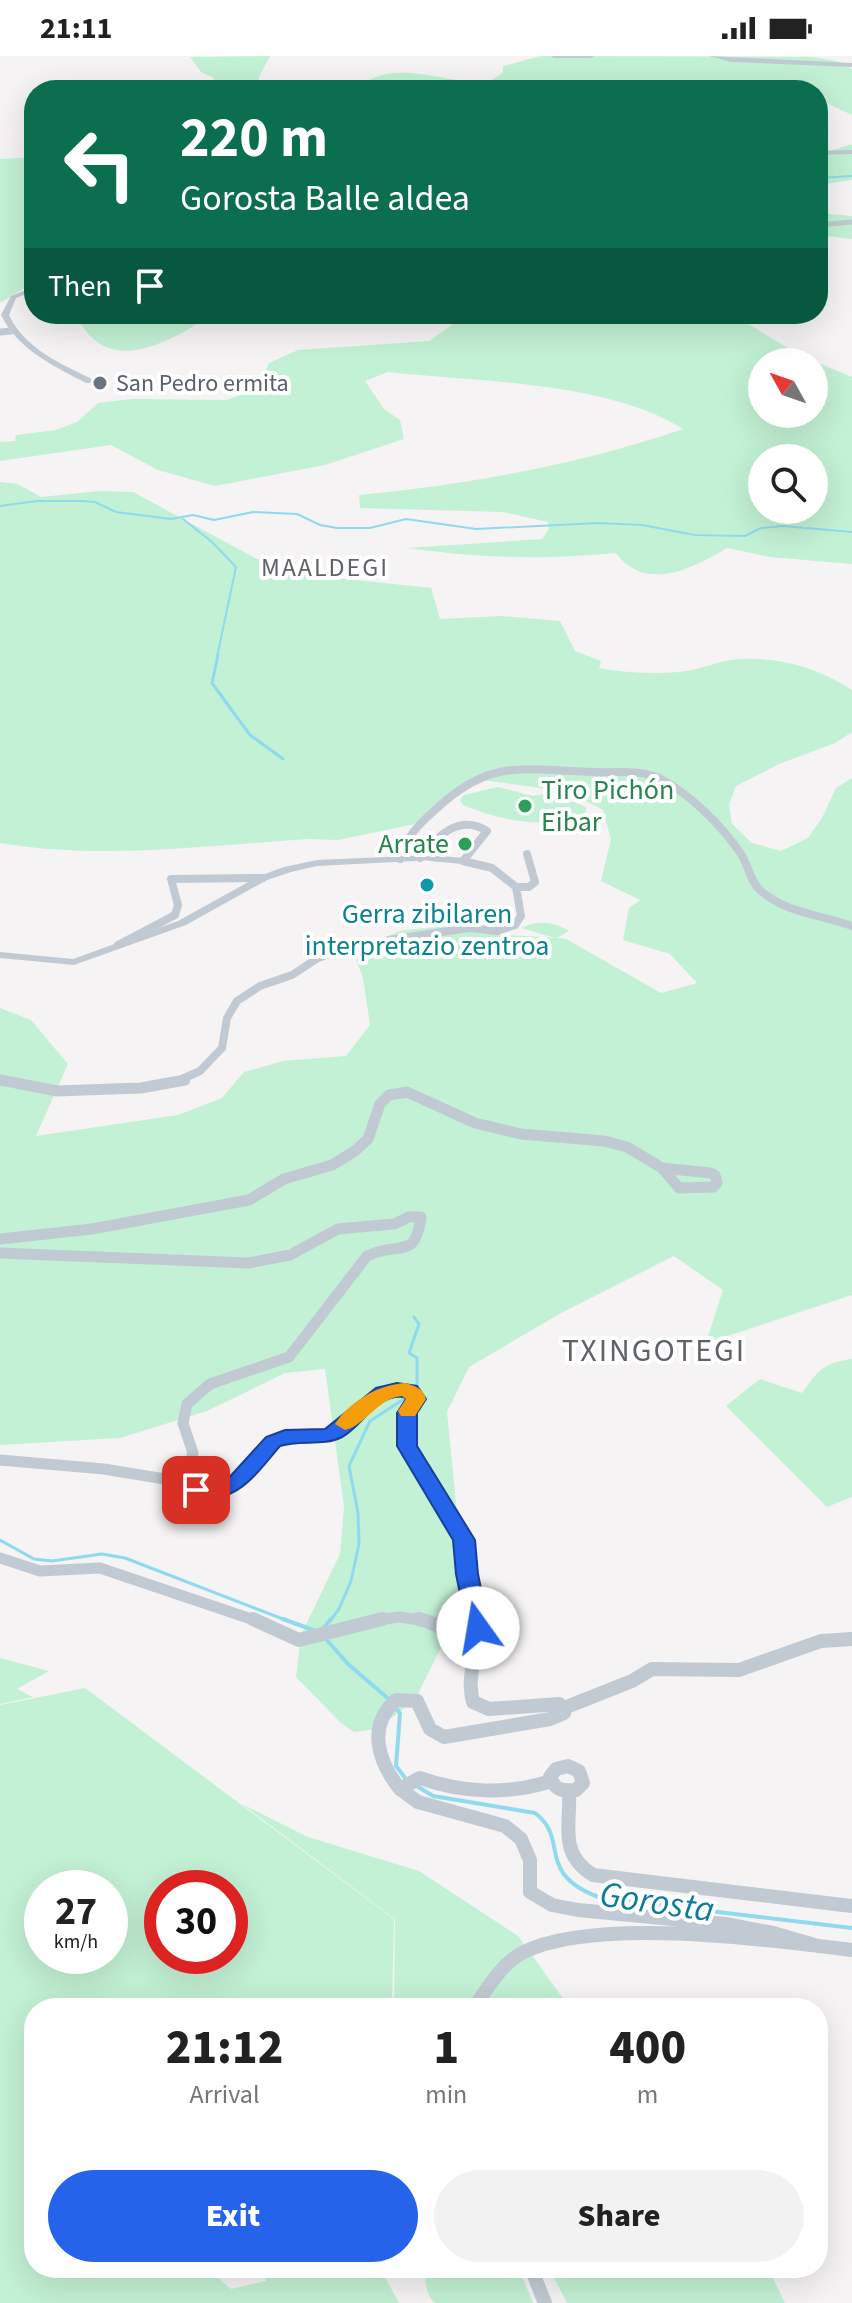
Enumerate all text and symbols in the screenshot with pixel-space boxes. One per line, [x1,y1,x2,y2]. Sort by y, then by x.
text: 21:11 [40,7,112,50]
text: 220 m [180,99,328,178]
icon: left [48,112,152,216]
text: Gorosta Balle aldea [180,173,470,224]
icon: arrive [128,264,172,308]
text: Then [48,265,112,308]
north arrow [748,348,828,428]
map controls [748,348,828,524]
place label: San Pedro ermita [116,366,289,401]
marker: San Pedro ermita [91,374,109,392]
button: search [748,444,828,524]
district label: MAALDEGI [261,549,389,586]
place label: Tiro Pichón Eibar [541,770,674,842]
marker: Tiro Pichón Eibar [516,797,534,815]
place label: Arrate [378,824,449,864]
marker: Arrate [456,835,474,853]
marker: Gerra zibilaren interpretazio zentroa [418,876,436,894]
place label: Gerra zibilaren interpretazio zentroa [305,894,549,966]
district label: TXINGOTEGI [562,1328,746,1374]
pin [162,1456,230,1524]
icon: arrive [174,1468,218,1512]
position arrow [436,1586,520,1670]
water label: Gorosta [596,1869,718,1935]
speed limit sign: 30 [144,1870,248,1974]
text: 27 [55,1883,97,1940]
text: km/h [54,1928,98,1956]
text: 21:12 [166,2014,283,2082]
text: 1 [433,2014,459,2082]
text: 400 [609,2014,686,2082]
text: Arrival [190,2076,260,2113]
text: min [425,2076,467,2113]
text: m [637,2076,658,2113]
button: Exit [48,2170,418,2262]
button: Share [434,2170,804,2262]

